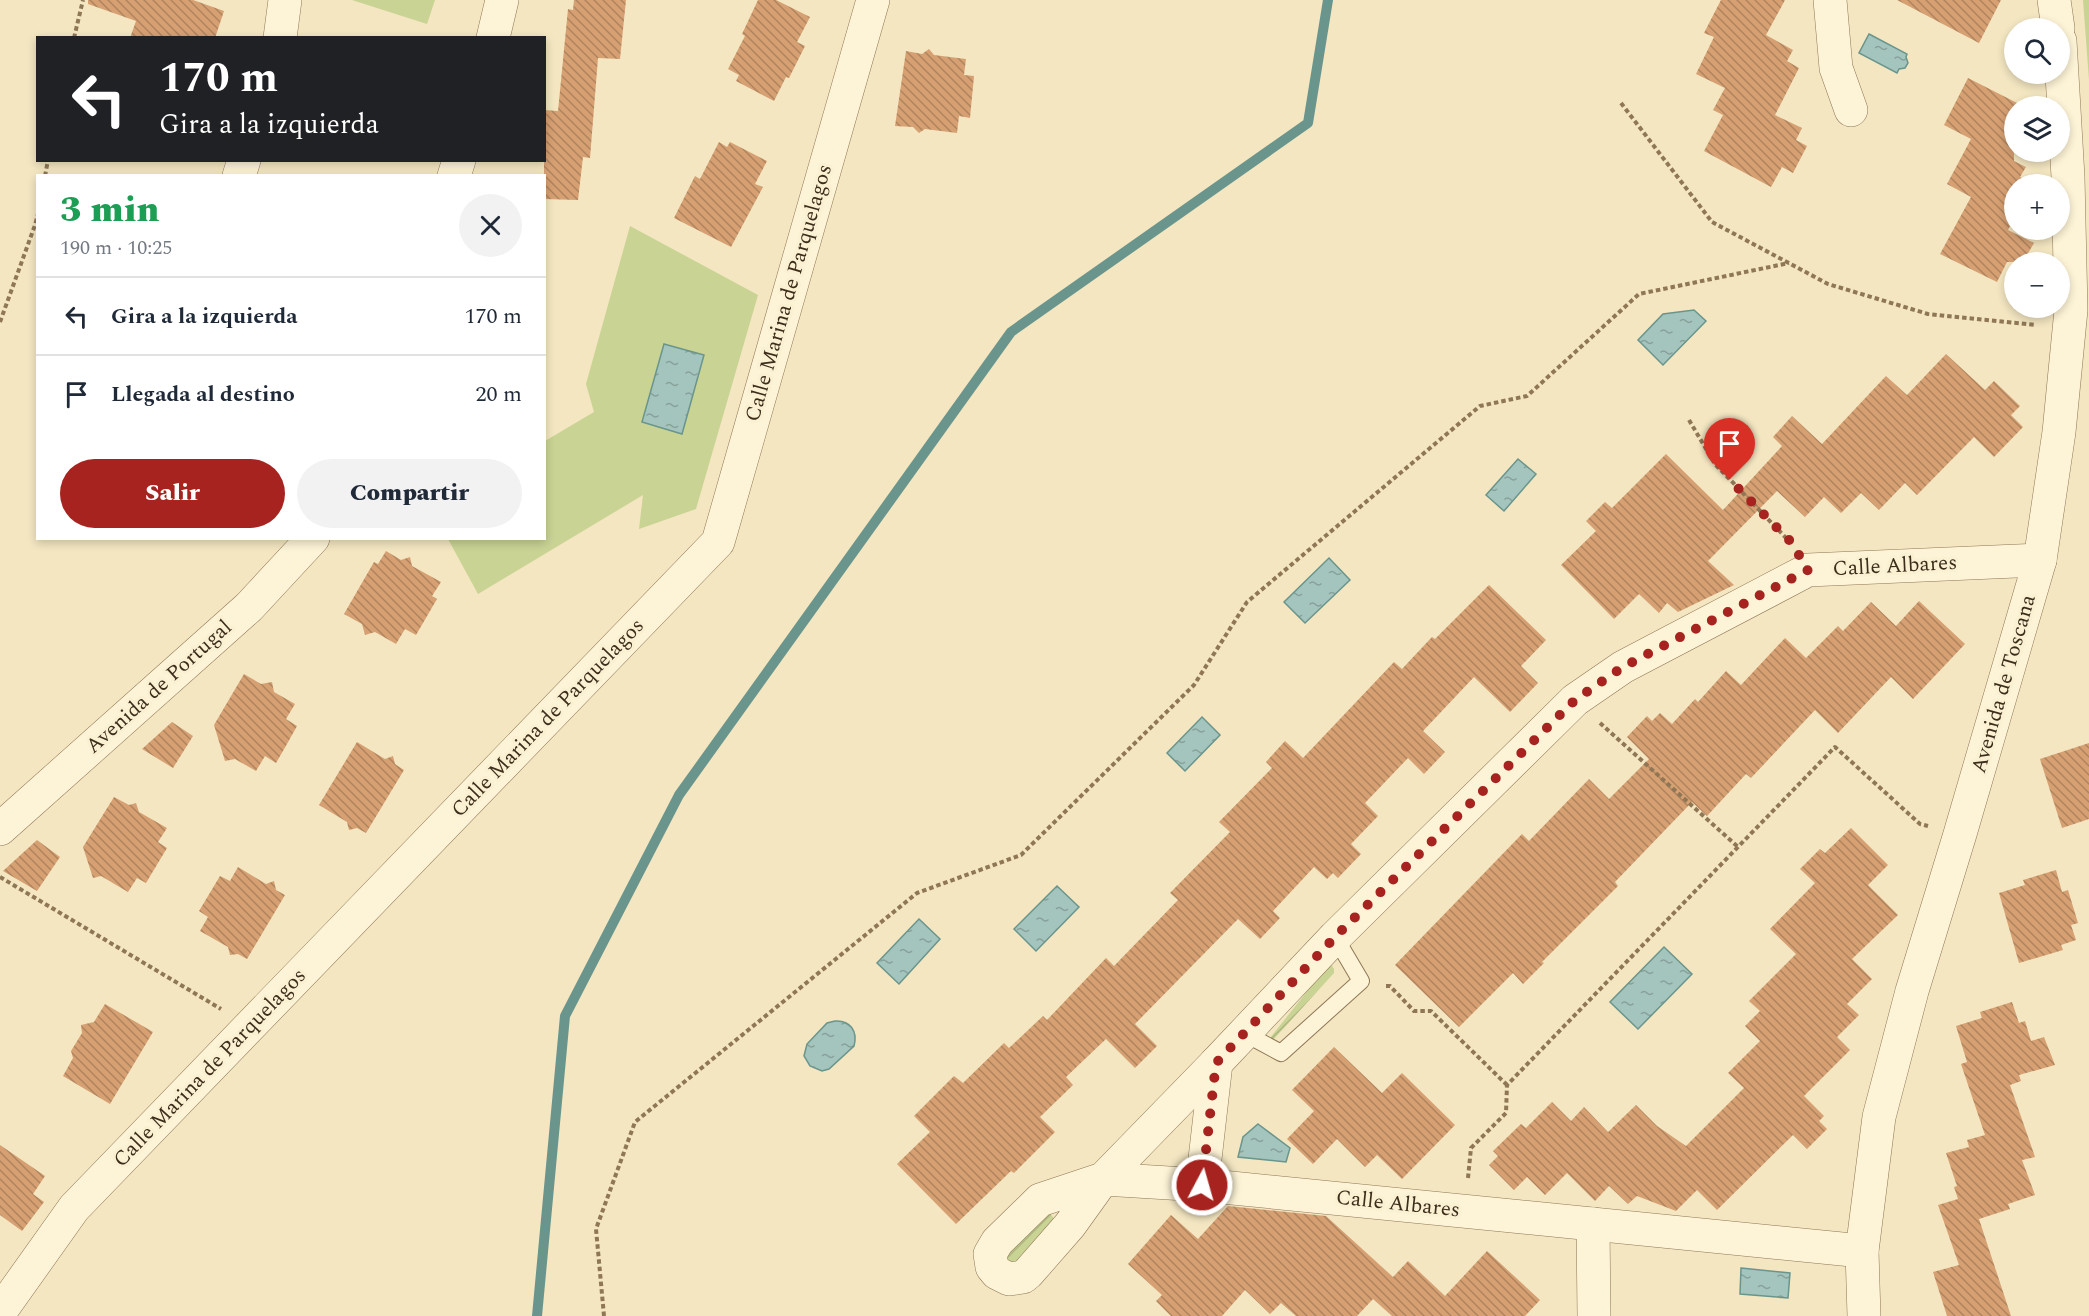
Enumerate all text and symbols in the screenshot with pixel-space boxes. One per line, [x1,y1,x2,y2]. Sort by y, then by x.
map controls [2004,18,2070,318]
button: search [2004,18,2070,84]
text: 170 m [159,47,278,110]
icon: left [60,60,138,138]
button: layers [2004,96,2070,162]
text: Gira a la izquierda [159,104,379,146]
street label: Calle Marina de Parquelagos [737,160,841,426]
button: + [2004,174,2070,240]
text: 3 min [60,183,160,238]
button: close [459,194,522,257]
text: 190 m · 10:25 [60,233,172,263]
button: − [2004,252,2070,318]
icon: left [60,300,93,333]
text: Gira a la izquierda [111,300,298,333]
text: 170 m [465,300,522,333]
icon: arrive [60,378,93,411]
text: Llegada al destino [111,378,295,411]
text: 20 m [476,378,522,411]
pin [1704,418,1755,480]
icon: arrive [1713,427,1746,460]
button: Salir [60,459,285,528]
button: Compartir [297,459,522,528]
street label: Calle Albares [1832,547,1958,585]
street label: Avenida de Toscana [1963,590,2045,777]
street label: Calle Marina de Parquelagos [444,611,652,825]
street label: Avenida de Portugal [79,612,239,762]
street label: Calle Marina de Parquelagos [106,961,314,1175]
position arrow [1170,1153,1234,1217]
street label: Calle Albares [1334,1182,1462,1226]

